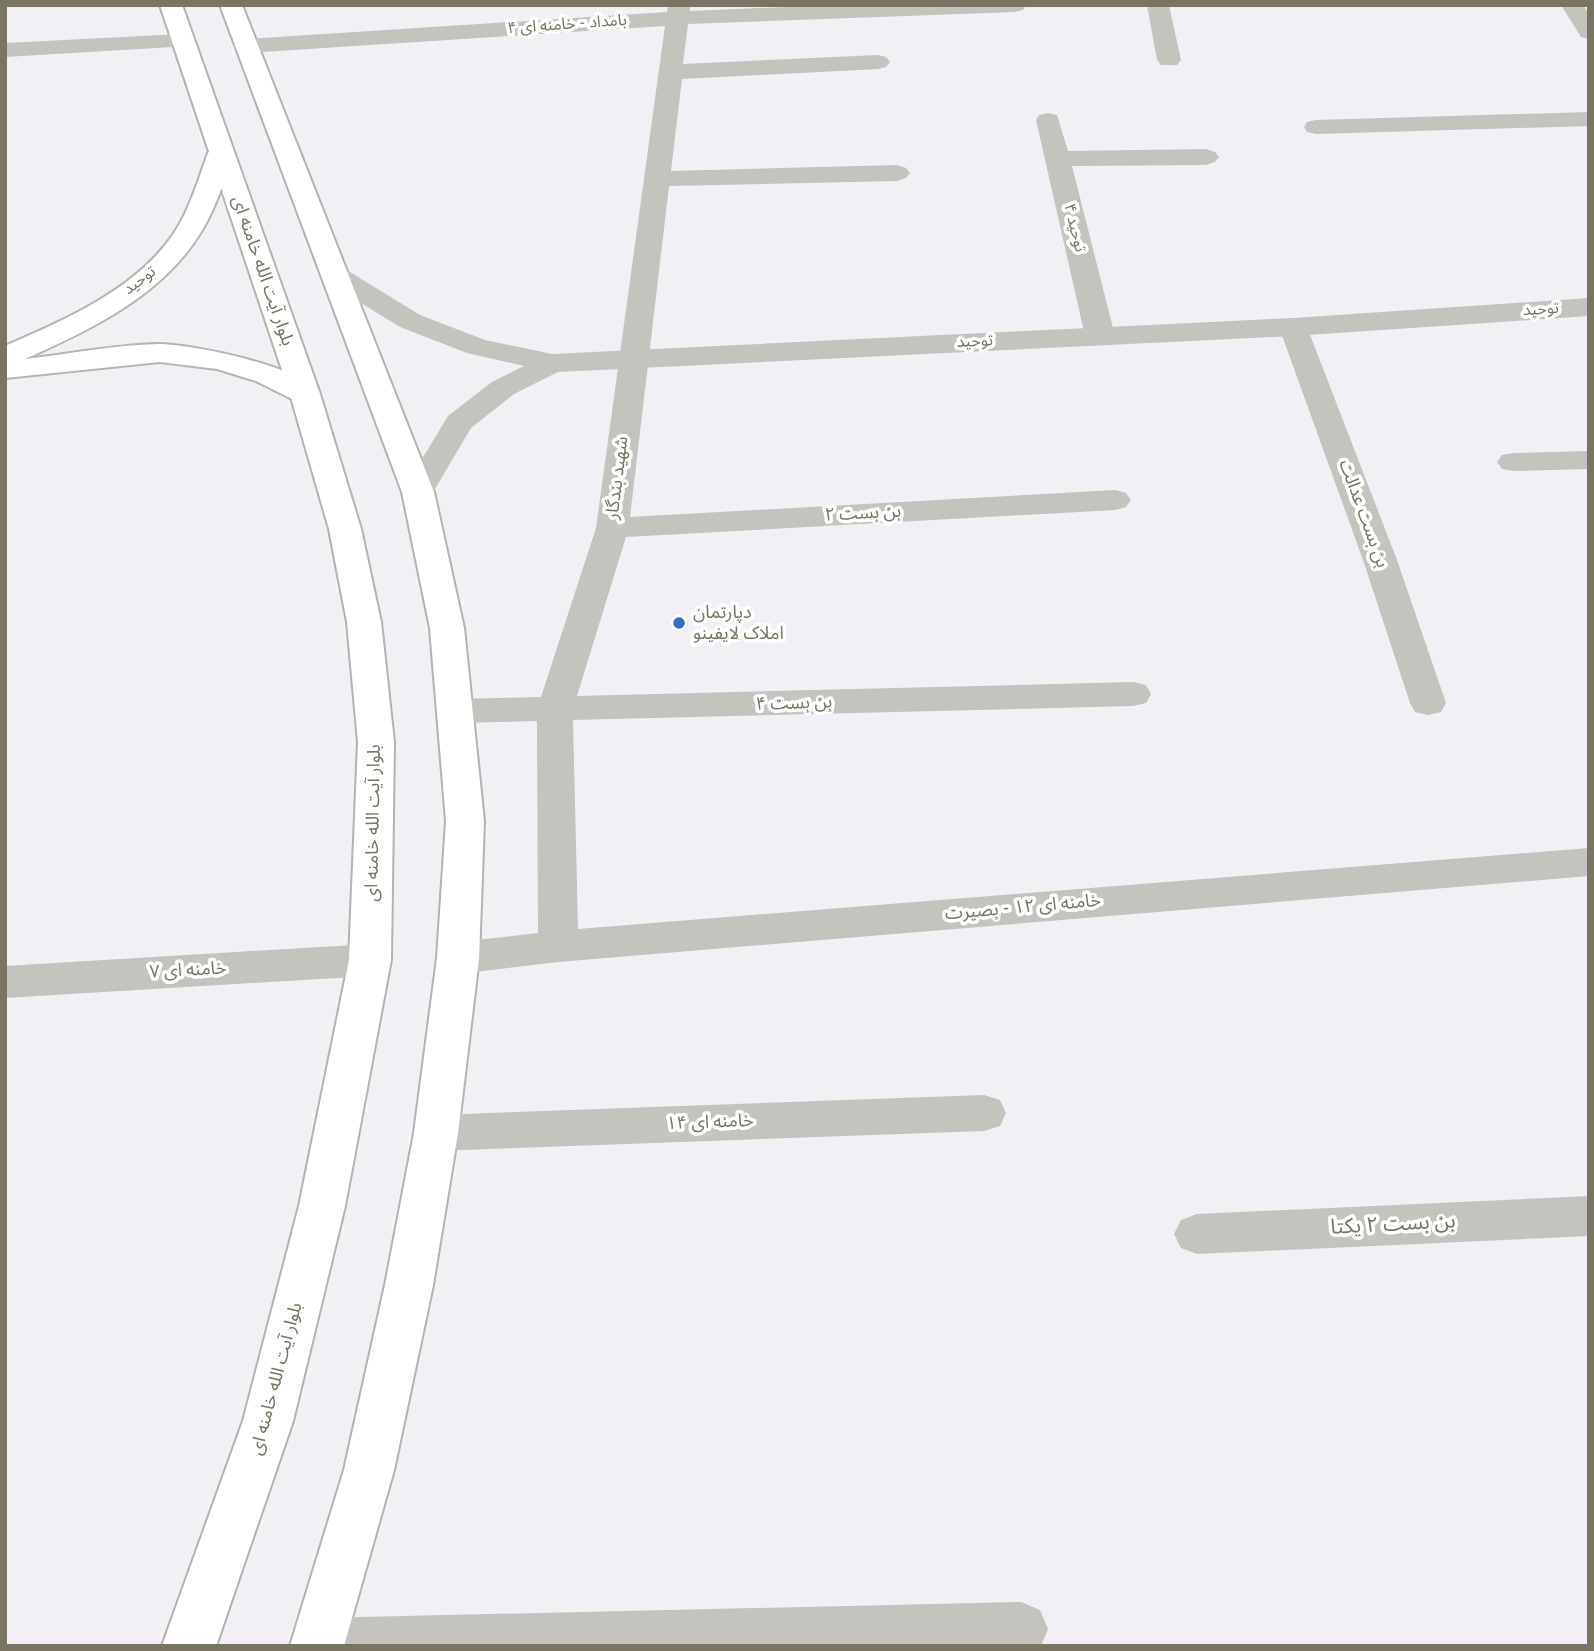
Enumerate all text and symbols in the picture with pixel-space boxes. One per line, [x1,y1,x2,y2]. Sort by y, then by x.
street label: بامداد - خامنه ای ۴ [507,11,627,39]
street label: بلوار آیت الله خامنه ای [226,193,298,349]
street label: توحید ۴ [1058,202,1090,255]
street label: توحید [120,262,161,300]
street label: توحید [1522,299,1560,321]
street label: توحید [956,331,994,353]
street label: شهید بندگار [601,435,635,522]
street label: بن بست عدالت [1333,457,1393,571]
street label: بن بست ۲ [824,501,902,527]
place label: دپارتمان املاک لایفینو [693,602,784,646]
marker: دپارتمان املاک لایفینو [671,615,687,631]
street label: بن بست ۴ [755,691,833,717]
street label: بلوار آیت الله خامنه ای [361,744,387,902]
street label: خامنه ای ۱۲ - بصیرت [944,890,1102,926]
street label: خامنه ای ۷ [149,958,227,984]
street label: خامنه ای ۱۴ [666,1110,754,1136]
street label: بن بست ۲ یکتا [1330,1208,1456,1242]
street label: بلوار آیت الله خامنه ای [246,1300,308,1458]

